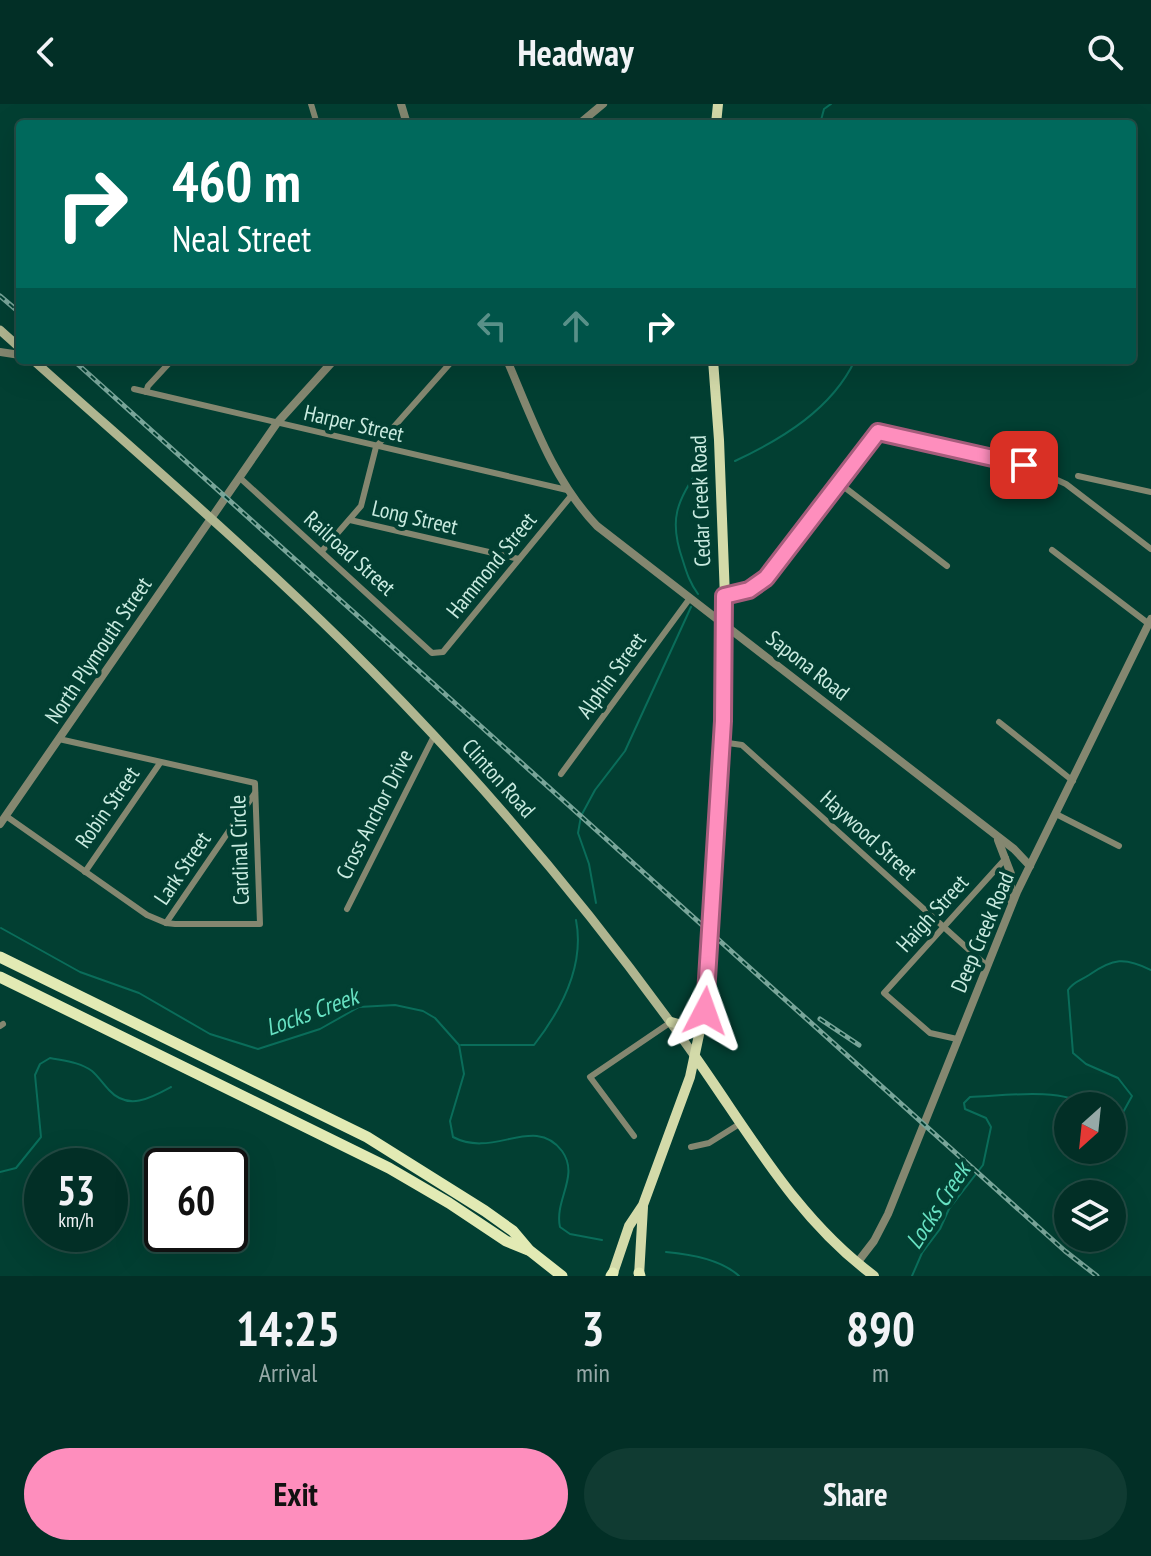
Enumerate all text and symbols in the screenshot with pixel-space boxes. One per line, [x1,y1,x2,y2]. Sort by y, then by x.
text: Headway [517,29,634,76]
icon: back [24,30,68,74]
icon: search [1083,30,1127,74]
text: 460 m [172,145,301,217]
icon: right [40,152,144,256]
text: Neal Street [172,215,311,262]
icon: left [470,304,514,348]
icon: ahead [554,304,598,348]
icon: right [638,304,682,348]
street label: Harper Street [301,398,407,448]
pin [990,431,1058,499]
street label: Cedar Creek Road [684,435,716,567]
icon: arrive [1002,443,1046,487]
street label: Long Street [369,494,461,540]
street label: Railroad Street [299,505,401,601]
street label: Hammond Street [440,506,542,624]
street label: North Plymouth Street [39,571,157,729]
street label: Sapona Road [761,624,855,706]
street label: Alphin Street [570,627,652,723]
street label: Clinton Road [456,733,542,823]
street label: Cross Anchor Drive [329,744,419,884]
street label: Robin Street [69,761,145,853]
street label: Haywood Street [815,784,923,886]
street label: Cardinal Circle [223,794,255,906]
street label: Lark Street [148,826,216,910]
street label: Haigh Street [890,868,974,958]
street label: Deep Creek Road [944,868,1020,996]
position arrow [663,969,747,1053]
water label: Locks Creek [261,980,365,1043]
north arrow [1054,1092,1126,1164]
map controls [1054,1092,1126,1252]
speed limit sign: 60 [144,1148,248,1252]
water label: Locks Creek [898,1155,978,1255]
text: 53 [57,1164,95,1216]
button: layers [1054,1180,1126,1252]
text: km/h [58,1207,94,1233]
text: 14:25 [236,1297,340,1359]
text: 3 [582,1297,604,1359]
text: 890 [846,1297,915,1359]
text: Arrival [259,1356,317,1389]
text: min [576,1356,610,1389]
text: m [872,1356,889,1389]
button: Exit [24,1448,568,1540]
button: Share [584,1448,1127,1540]

